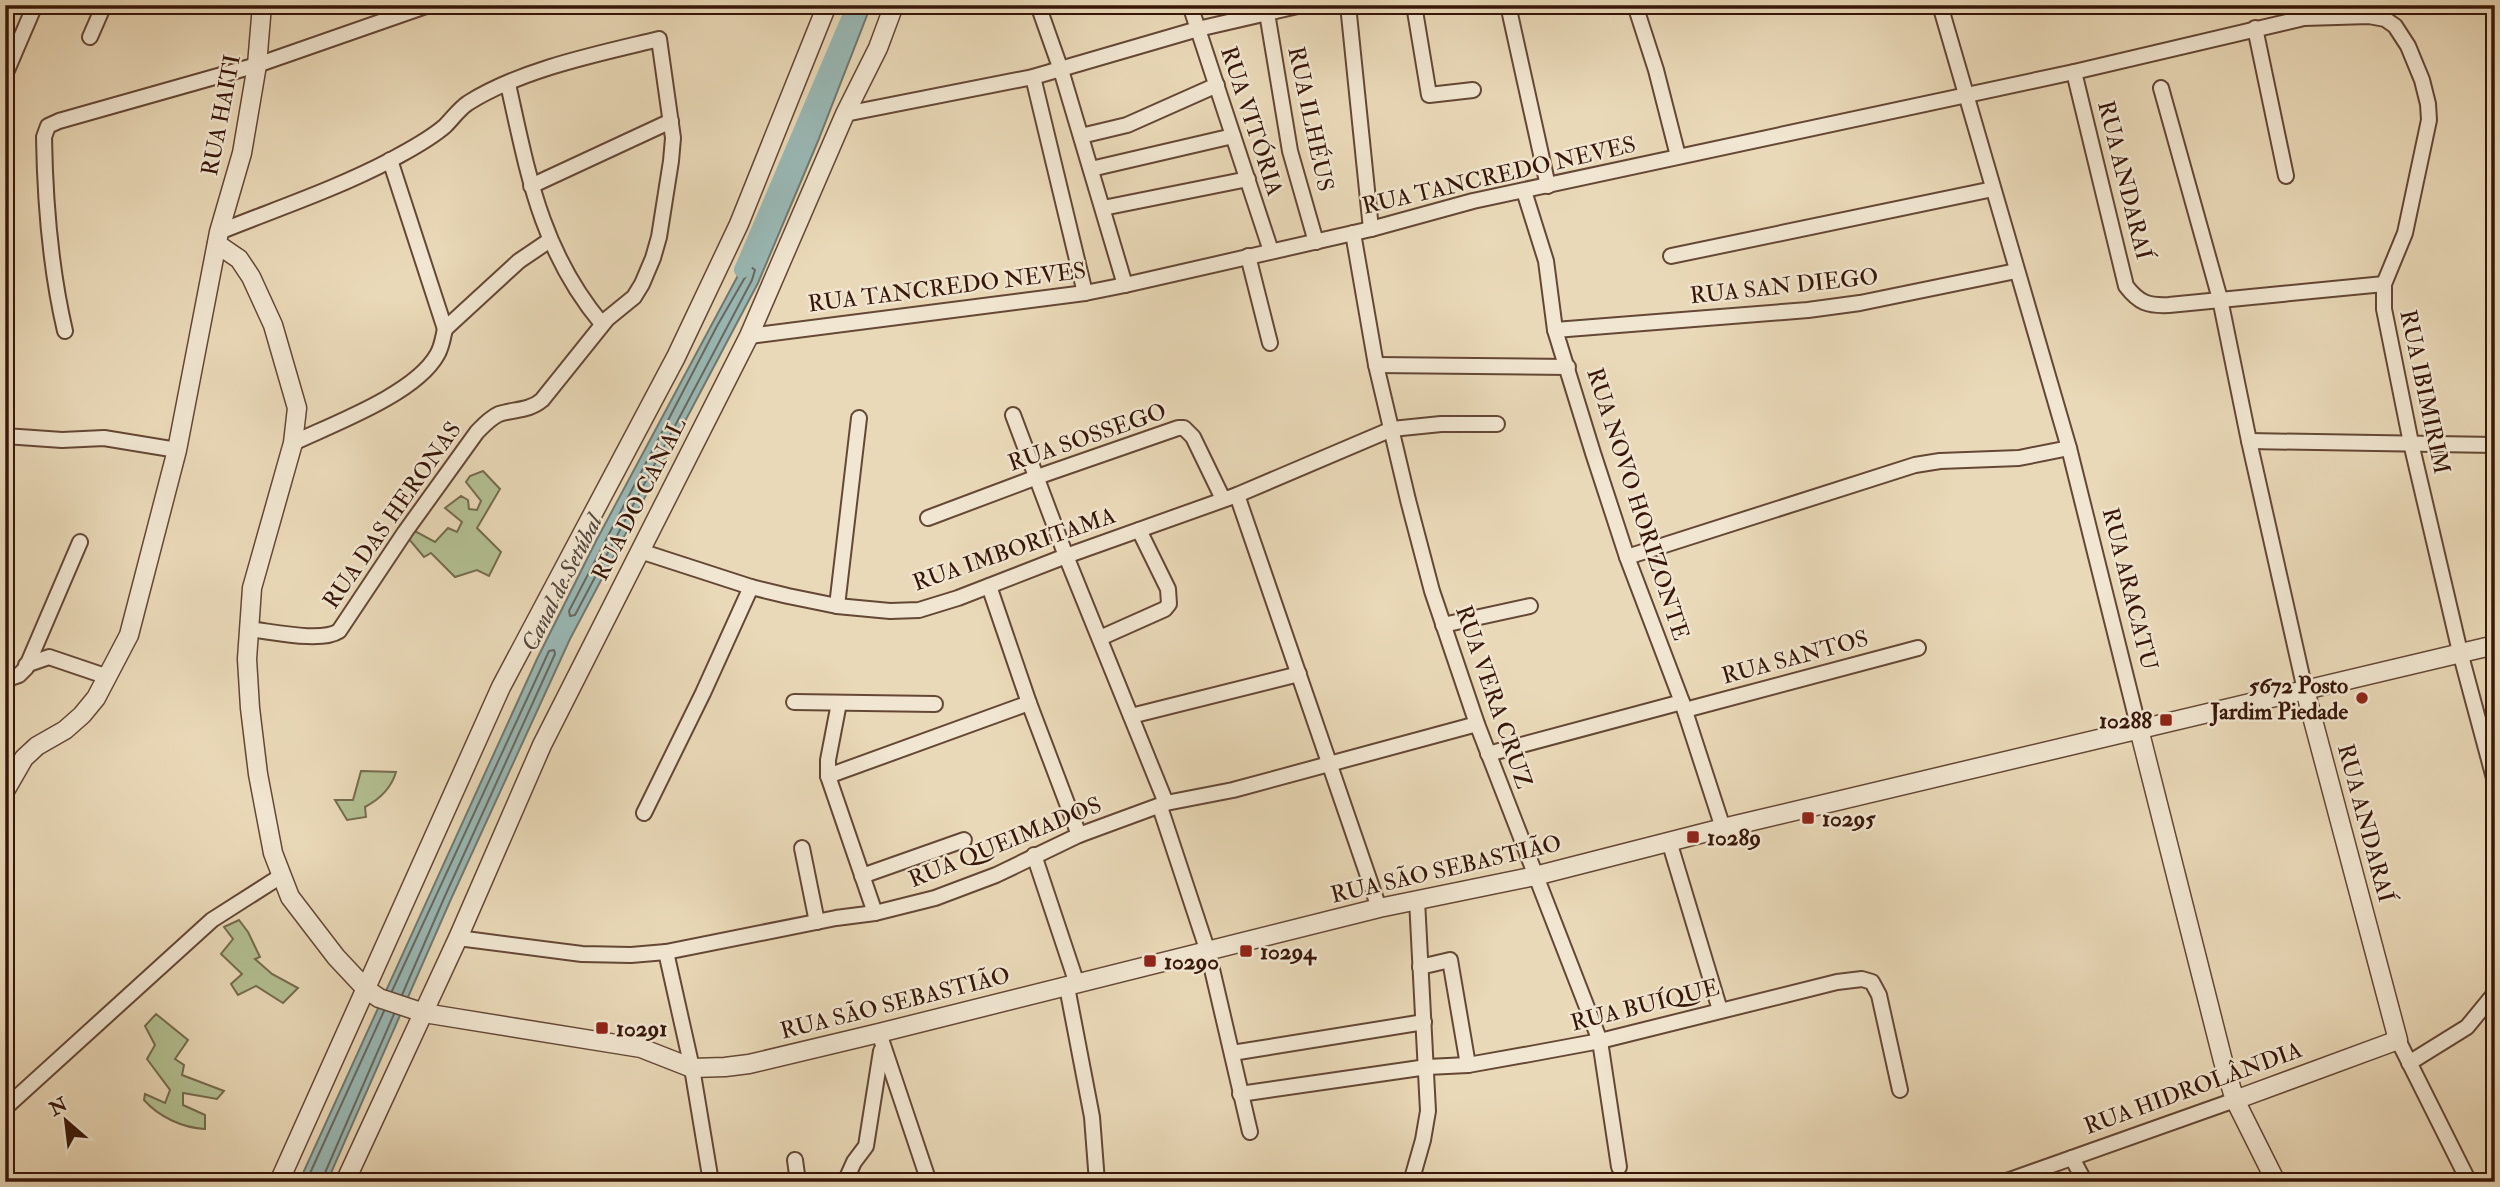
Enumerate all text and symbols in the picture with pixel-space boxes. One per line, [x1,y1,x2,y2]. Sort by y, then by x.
street label: RUA VITÓRIA [1214,43,1290,200]
street label: RUA ILHÉUS [1281,44,1341,194]
street label: RUA HAITI [195,52,247,178]
street label: RUA ANDARAÍ [2091,98,2159,264]
street label: RUA TANCREDO NEVES [1359,129,1639,221]
street label: RUA TANCREDO NEVES [806,256,1088,318]
street label: RUA SAN DIEGO [1688,262,1880,310]
street label: RUA IBIMIRIM [2393,307,2457,477]
street label: RUA NOVO HORIZONTE [1580,364,1696,644]
street label: RUA SOSSEGO [1004,396,1170,478]
street label: RUA DO CANAL [585,412,693,585]
street label: RUA DAS HERONAS [316,416,468,614]
street label: RUA IMBORITAMA [909,501,1120,597]
street label: RUA ARACATU [2096,505,2164,673]
water label: Canal de Setúbal [514,507,611,657]
street label: RUA VERA CRUZ [1449,602,1539,792]
street label: RUA SANTOS [1718,623,1872,691]
place label: 5672 Posto Jardim Piedade [2209,671,2348,727]
marker: 5672 Posto Jardim Piedade [2354,690,2370,706]
place label: 10288 [2099,706,2152,735]
marker: 10288 [2158,712,2174,728]
street label: RUA ANDARAÍ [2331,741,2401,907]
street label: RUA QUEIMADOS [904,790,1106,894]
place label: 10295 [1822,804,1876,833]
marker: 10295 [1800,810,1816,826]
place label: 10289 [1707,823,1761,852]
street label: RUA SÃO SEBASTIÃO [1328,828,1564,910]
marker: 10289 [1685,829,1701,845]
place label: 10294 [1260,937,1317,966]
marker: 10294 [1238,943,1254,959]
place label: 10290 [1164,947,1219,976]
marker: 10290 [1142,953,1158,969]
street label: RUA SÃO SEBASTIÃO [777,960,1013,1046]
street label: RUA BUÍQUE [1568,973,1722,1037]
place label: 10291 [616,1014,667,1043]
marker: 10291 [594,1020,610,1036]
street label: RUA HIDROLÂNDIA [2080,1035,2306,1141]
north arrow [32,1086,102,1156]
text: N [44,1092,73,1122]

